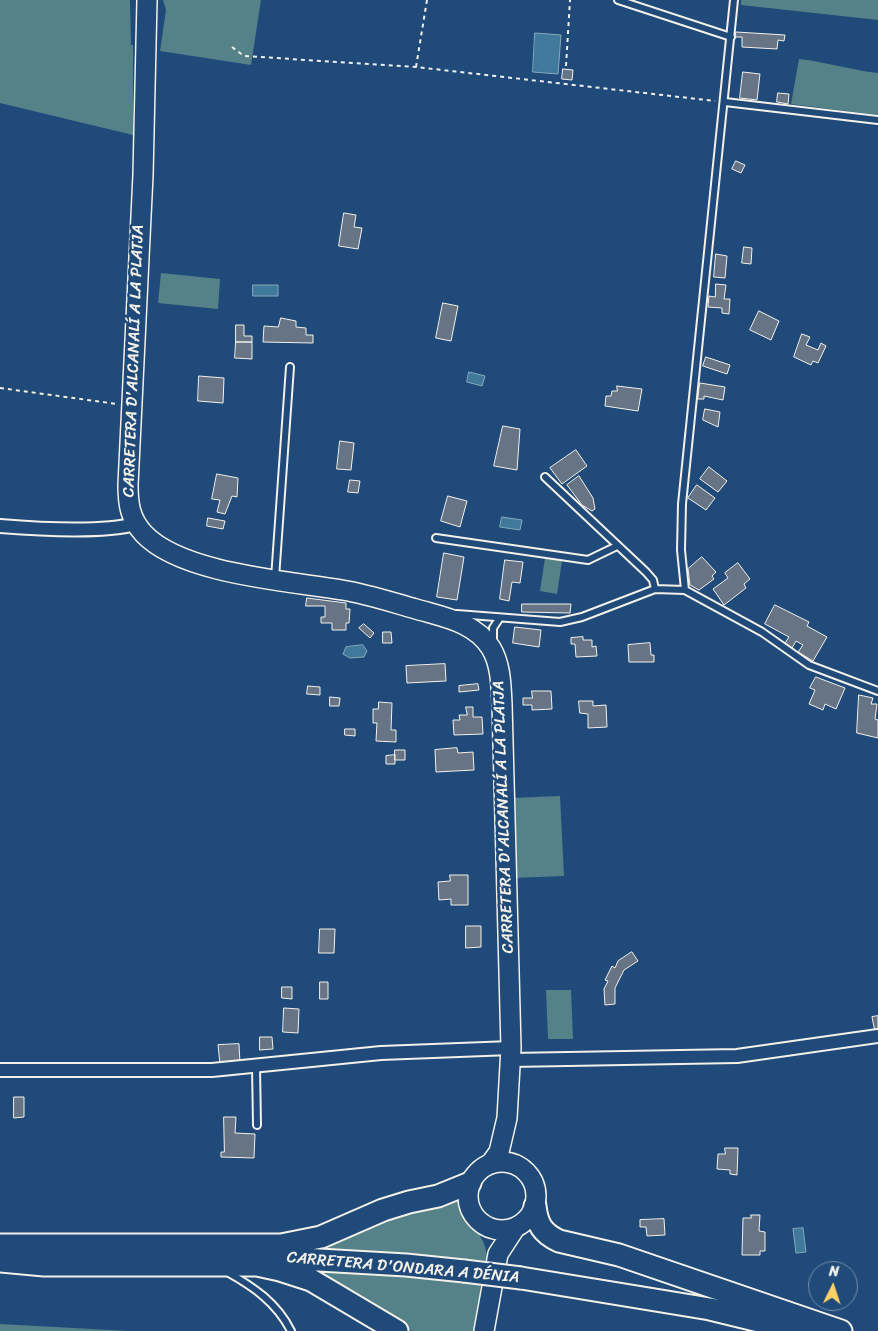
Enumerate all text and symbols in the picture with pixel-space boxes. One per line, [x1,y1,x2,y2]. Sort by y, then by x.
street label: CARRETERA D'ALCANALÍ A LA PLATJA [120,224,148,498]
street label: CARRETERA D'ALCANALÍ A LA PLATJA [490,680,518,954]
street label: CARRETERA D'ONDARA A DÉNIA [286,1248,520,1288]
text: N [828,1259,840,1284]
north arrow [808,1261,858,1311]

